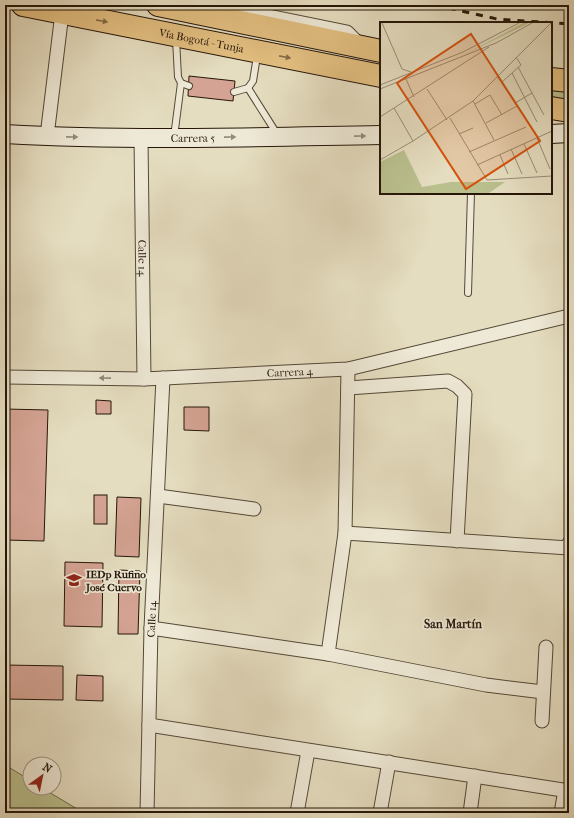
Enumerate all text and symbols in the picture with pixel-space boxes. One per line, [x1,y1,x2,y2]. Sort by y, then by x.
one-way arrow [96,18,108,24]
inset map [380,22,552,194]
street label: Vía Bogotá - Tunja [157,26,246,56]
one-way arrow [278,55,291,61]
street label: Carrera 5 [171,132,215,145]
one-way arrow [354,132,366,139]
one-way arrow [66,134,79,140]
one-way arrow [224,134,237,140]
street label: Calle 14 [135,240,149,277]
street label: Carrera 4 [267,365,314,380]
one-way arrow [98,375,111,381]
place label: IEDp Rufino José Cuervo [85,568,146,594]
school or university icon: IEDp Rufino José Cuervo [65,571,83,589]
street label: Calle 14 [145,600,159,638]
district label: San Martín [424,617,483,631]
north arrow [22,756,62,796]
text: N [40,760,55,776]

